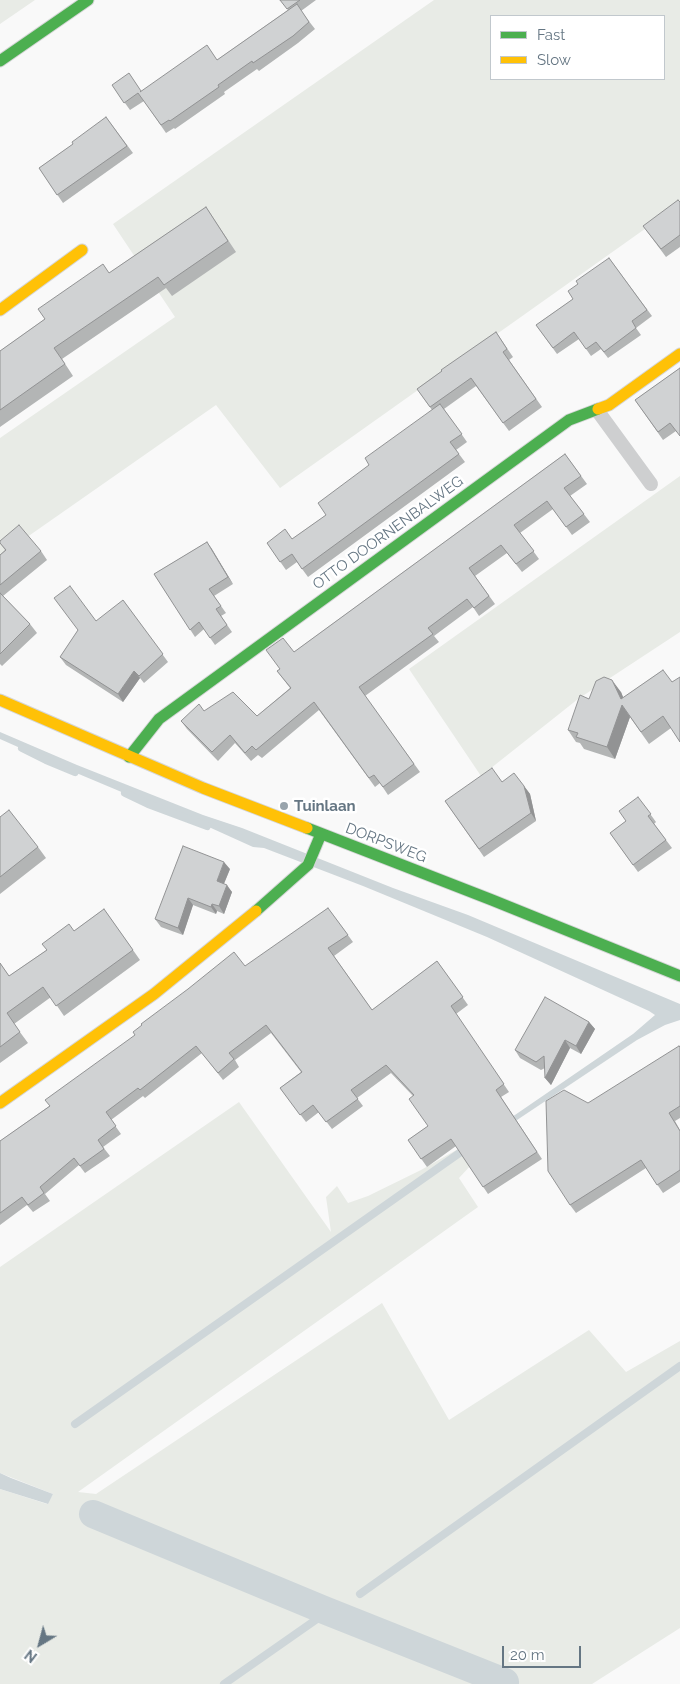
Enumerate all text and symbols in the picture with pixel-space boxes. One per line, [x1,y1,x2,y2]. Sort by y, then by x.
legend [490,15,665,80]
text: Fast [537,26,565,44]
text: Slow [537,51,571,69]
street label: OTTO DOORNENBALWEG [309,472,467,594]
place label: Tuinlaan [294,797,356,815]
marker: Tuinlaan [278,800,290,812]
street label: DORPSWEG [343,819,429,867]
north arrow [15,1619,65,1669]
scale bar [505,1636,584,1668]
text: N [22,1646,40,1666]
text: 20 m [510,1646,545,1664]

